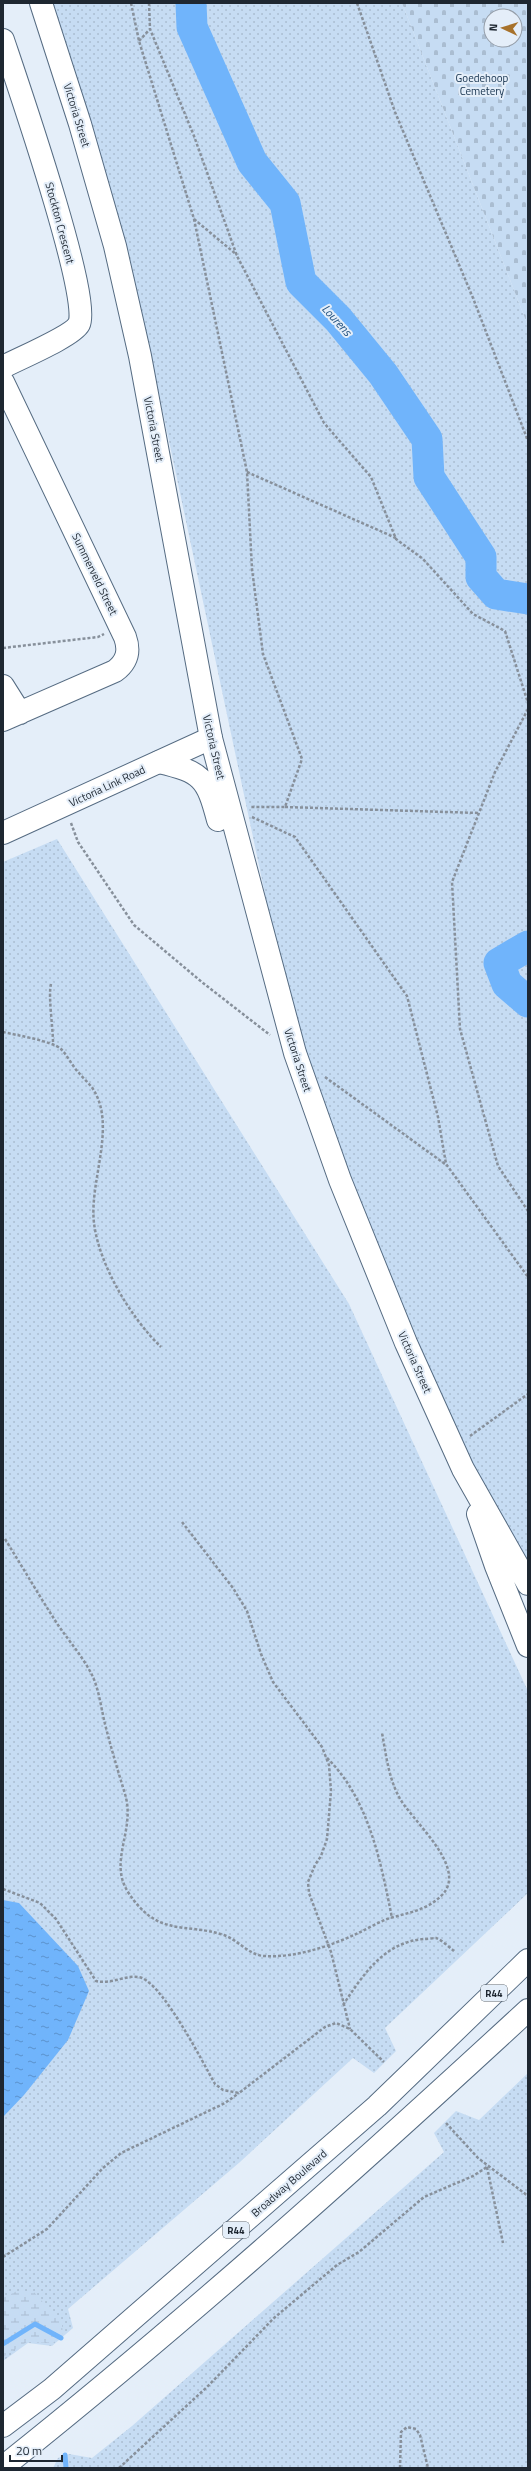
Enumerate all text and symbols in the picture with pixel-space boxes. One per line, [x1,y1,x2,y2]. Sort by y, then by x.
north arrow [483,8,523,48]
text: N [485,23,501,32]
park label: Goedehoop Cemetery [456,70,509,99]
street label: Victoria Street [60,81,94,149]
street label: Stockton Crescent [41,180,79,266]
water label: Lourens [317,300,357,341]
street label: Victoria Street [140,395,168,463]
street label: Summerveld Street [68,530,122,618]
street label: Victoria Street [199,713,229,781]
street label: Victoria Link Road [66,761,148,811]
street label: Victoria Street [280,1026,316,1094]
street label: Victoria Street [394,1329,436,1395]
road number: R44 [481,1985,507,2001]
street label: Broadway Boulevard [248,2145,331,2220]
road number: R44 [223,2222,249,2238]
scale bar [10,2437,62,2463]
text: 20 m [16,2441,42,2460]

